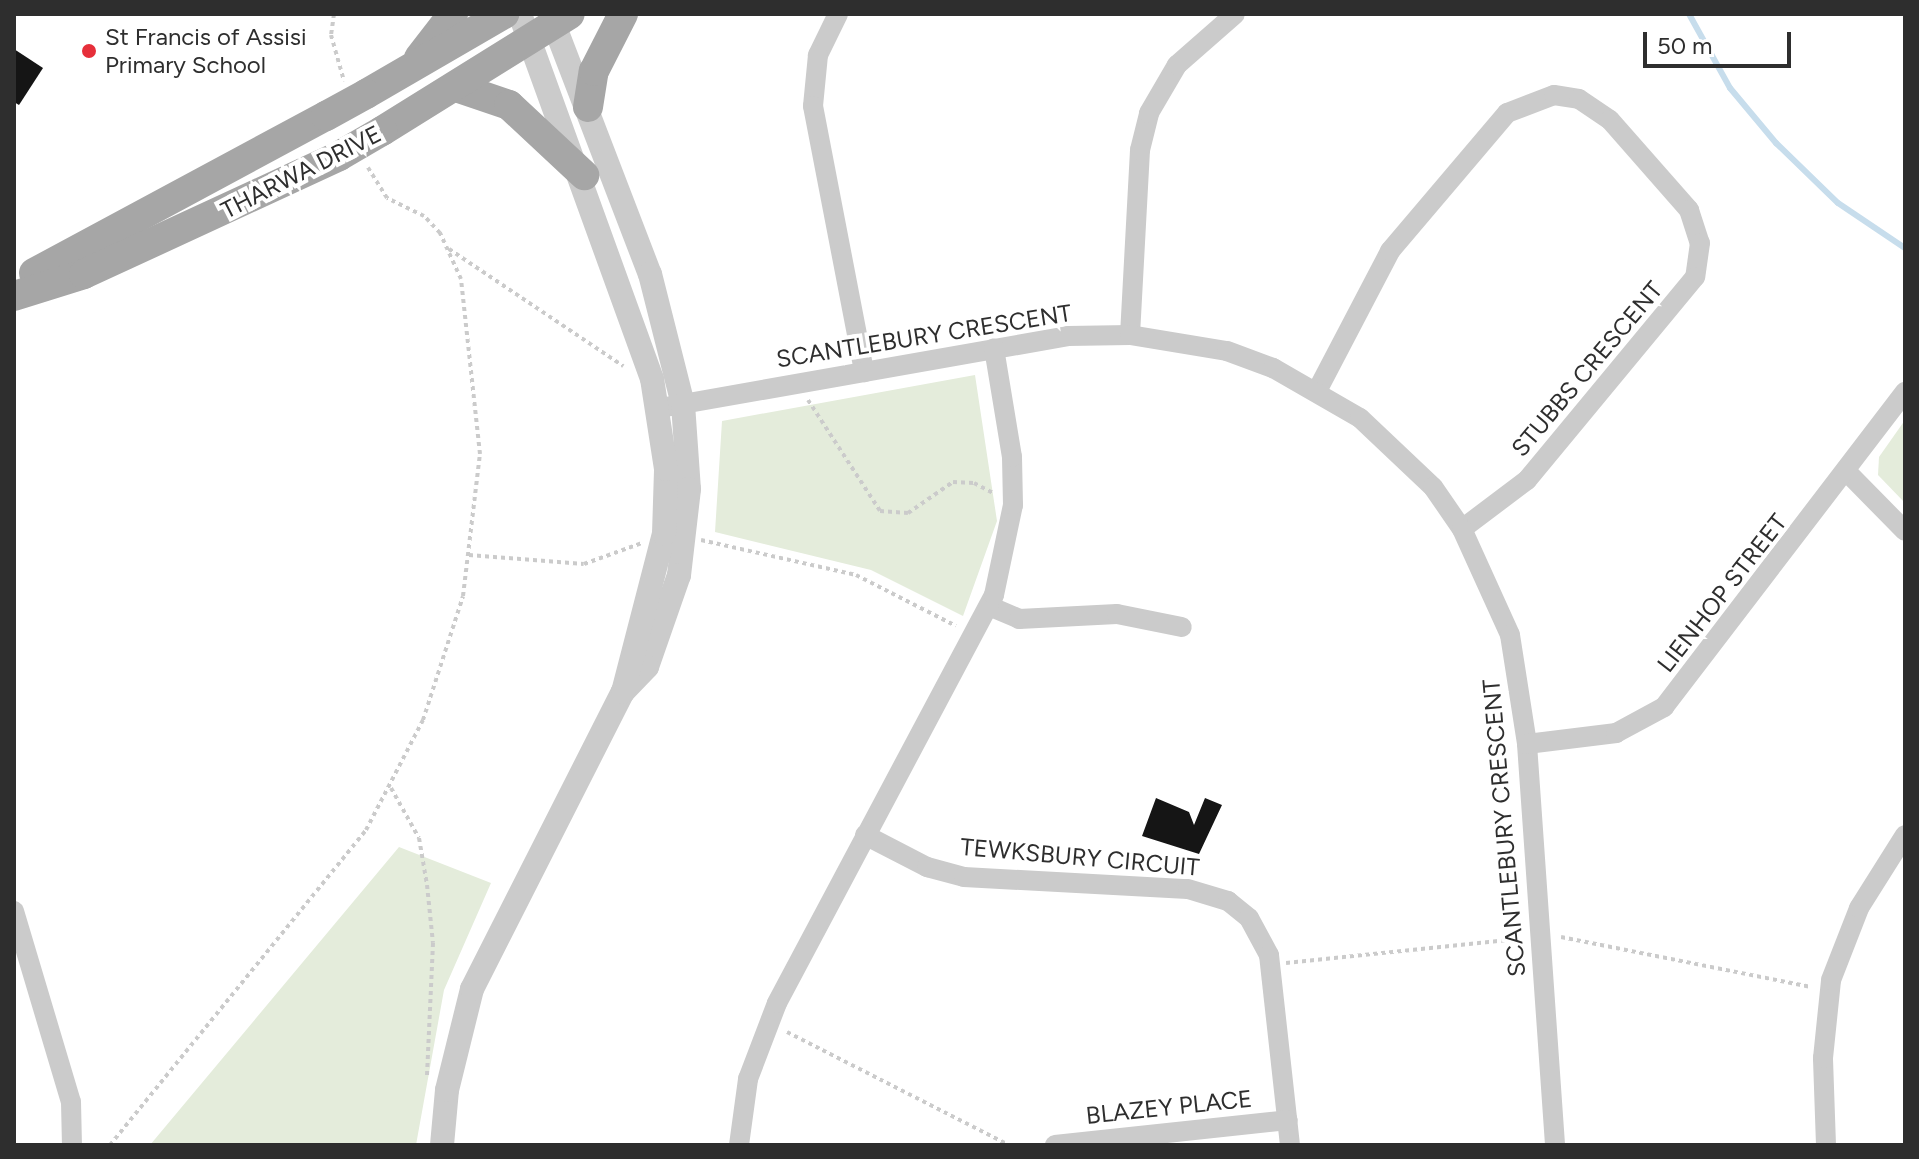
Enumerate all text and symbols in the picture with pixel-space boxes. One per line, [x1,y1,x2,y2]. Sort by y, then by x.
scale bar [1647,16,1795,66]
place label: St Francis of Assisi Primary School [105,23,307,79]
text: 50 m [1657,31,1713,60]
marker: St Francis of Assisi Primary School [80,42,98,60]
street label: THARWA DRIVE [216,119,386,225]
street label: STUBBS CRESCENT [1505,276,1669,462]
street label: SCANTLEBURY CRESCENT [774,298,1074,374]
street label: LIENHOP STREET [1651,508,1793,678]
street label: SCANTLEBURY CRESCENT [1477,678,1531,978]
street label: TEWKSBURY CIRCUIT [959,832,1201,882]
street label: BLAZEY PLACE [1084,1084,1254,1130]

